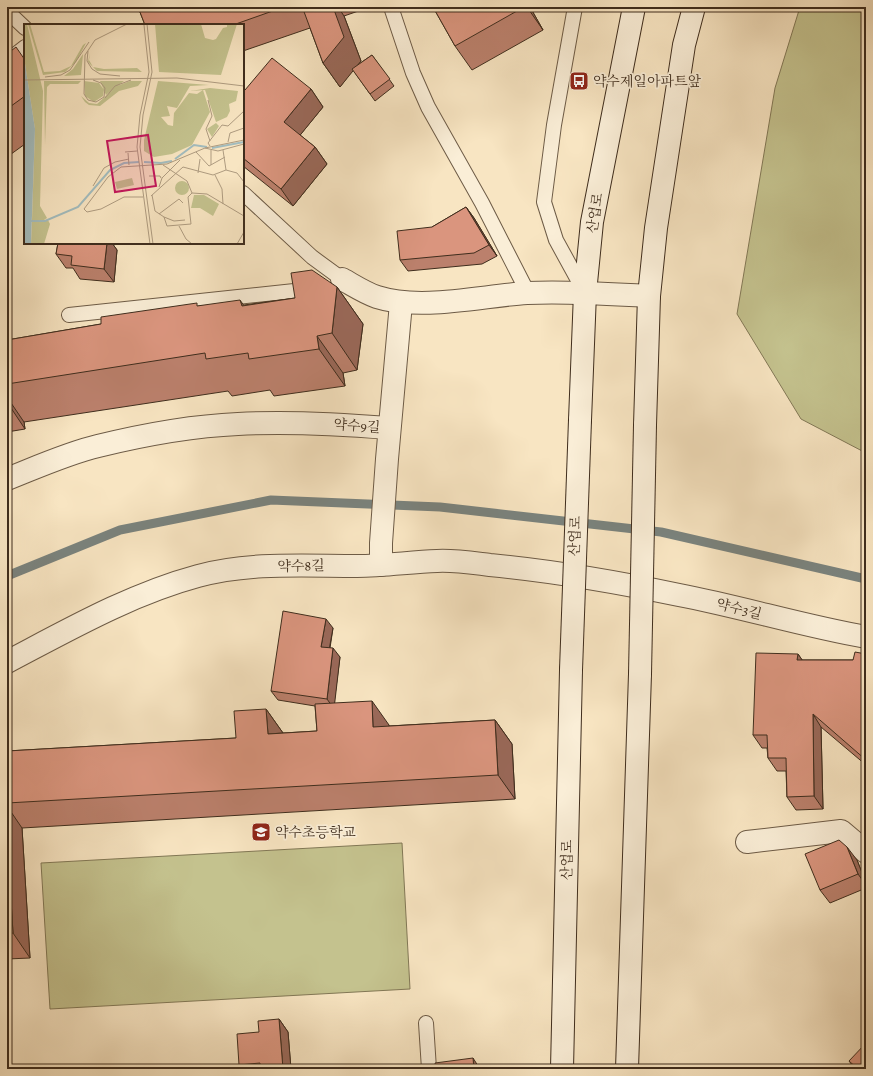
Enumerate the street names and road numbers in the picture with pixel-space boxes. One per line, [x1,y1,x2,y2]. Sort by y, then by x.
street label: 산업로 [582,191,608,235]
street label: 약수9길 [333,415,381,437]
street label: 산업로 [565,515,585,557]
street label: 약수8길 [277,556,325,576]
street label: 약수3길 [714,594,764,624]
street label: 산업로 [557,839,577,880]

